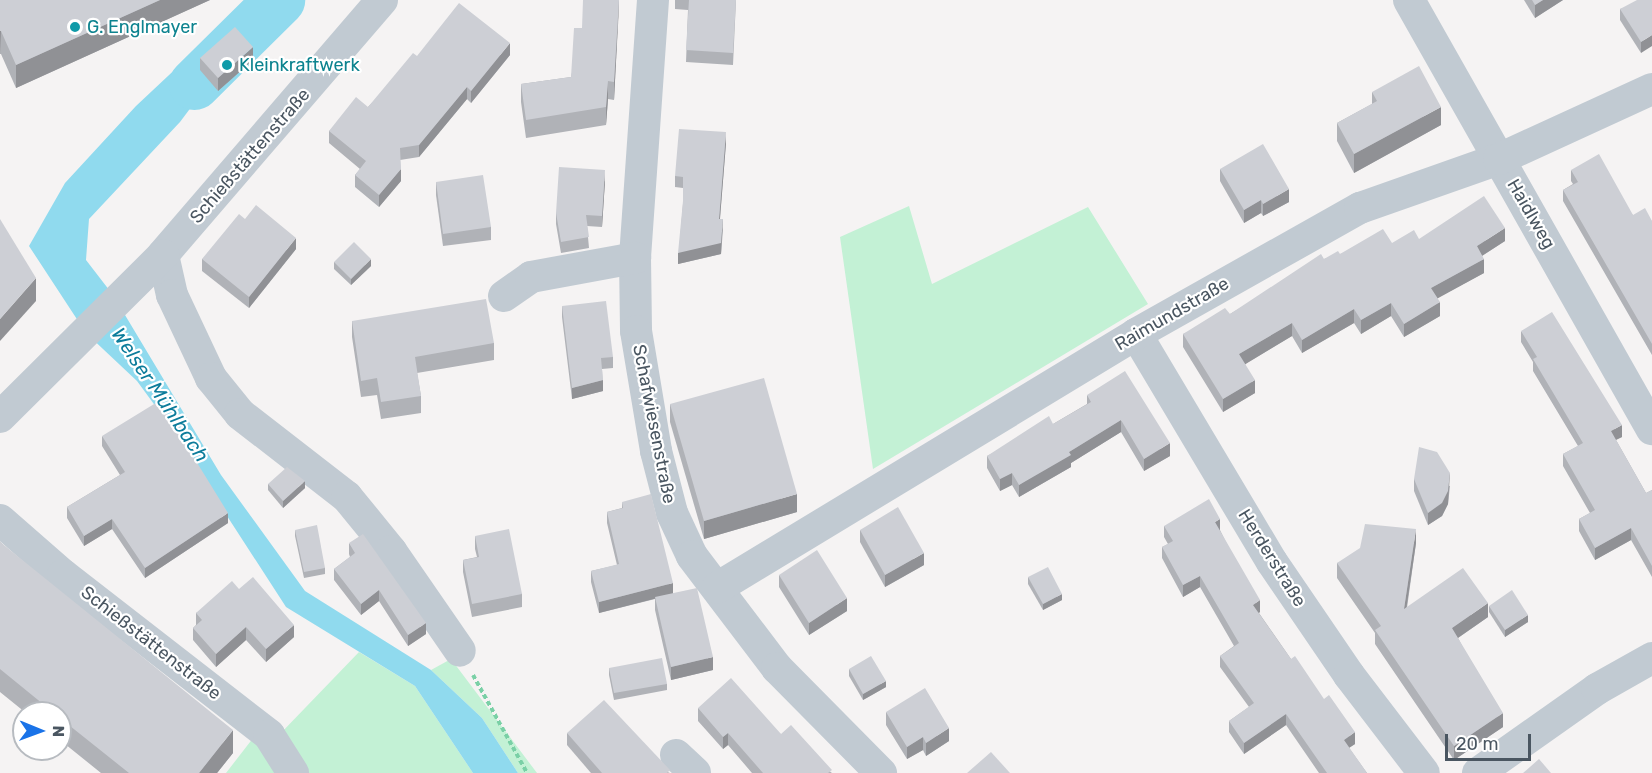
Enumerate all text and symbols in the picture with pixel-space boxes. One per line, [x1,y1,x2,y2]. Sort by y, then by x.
place label: G. Englmayer [87,16,197,38]
marker: G. Englmayer [68,20,82,34]
place label: Kleinkraftwerk [239,54,360,76]
marker: Kleinkraftwerk [220,58,234,72]
street label: Schießstättenstraße [186,84,314,228]
street label: Haidlweg [1502,175,1560,253]
street label: Raimundstraße [1111,273,1233,355]
water label: Welser Mühlbach [106,323,214,467]
street label: Schafwiesenstraße [628,343,680,505]
street label: Herderstraße [1234,505,1310,611]
street label: Schießstättenstraße [77,582,225,704]
north arrow [12,701,72,761]
scale bar [1448,722,1534,760]
text: N [49,725,68,737]
text: 20 m [1456,733,1498,755]

